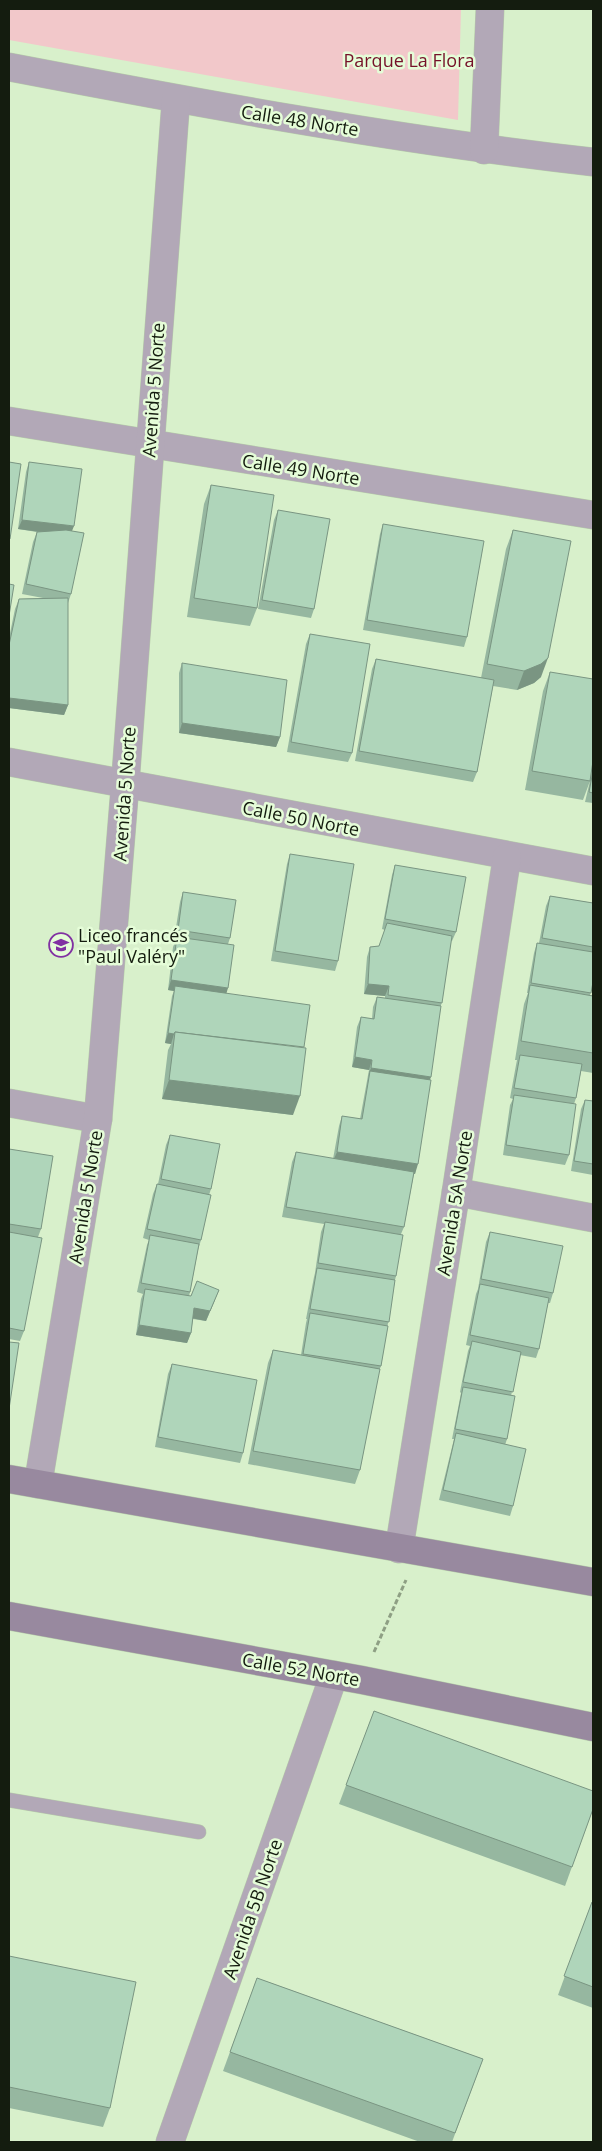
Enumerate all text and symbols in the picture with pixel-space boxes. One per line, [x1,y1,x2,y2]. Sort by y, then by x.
park label: Parque La Flora [343,48,475,72]
street label: Calle 48 Norte [239,99,361,141]
street label: Avenida 5 Norte [136,322,170,458]
street label: Calle 49 Norte [240,448,362,490]
street label: Avenida 5 Norte [107,726,141,862]
street label: Calle 50 Norte [240,795,362,841]
place label: Liceo francés "Paul Valéry" [78,923,188,968]
school or university icon: Liceo francés "Paul Valéry" [48,932,74,958]
street label: Avenida 5 Norte [63,1128,107,1266]
street label: Avenida 5A Norte [431,1129,477,1277]
street label: Calle 52 Norte [240,1647,362,1691]
street label: Avenida 5B Norte [217,1836,287,1982]

